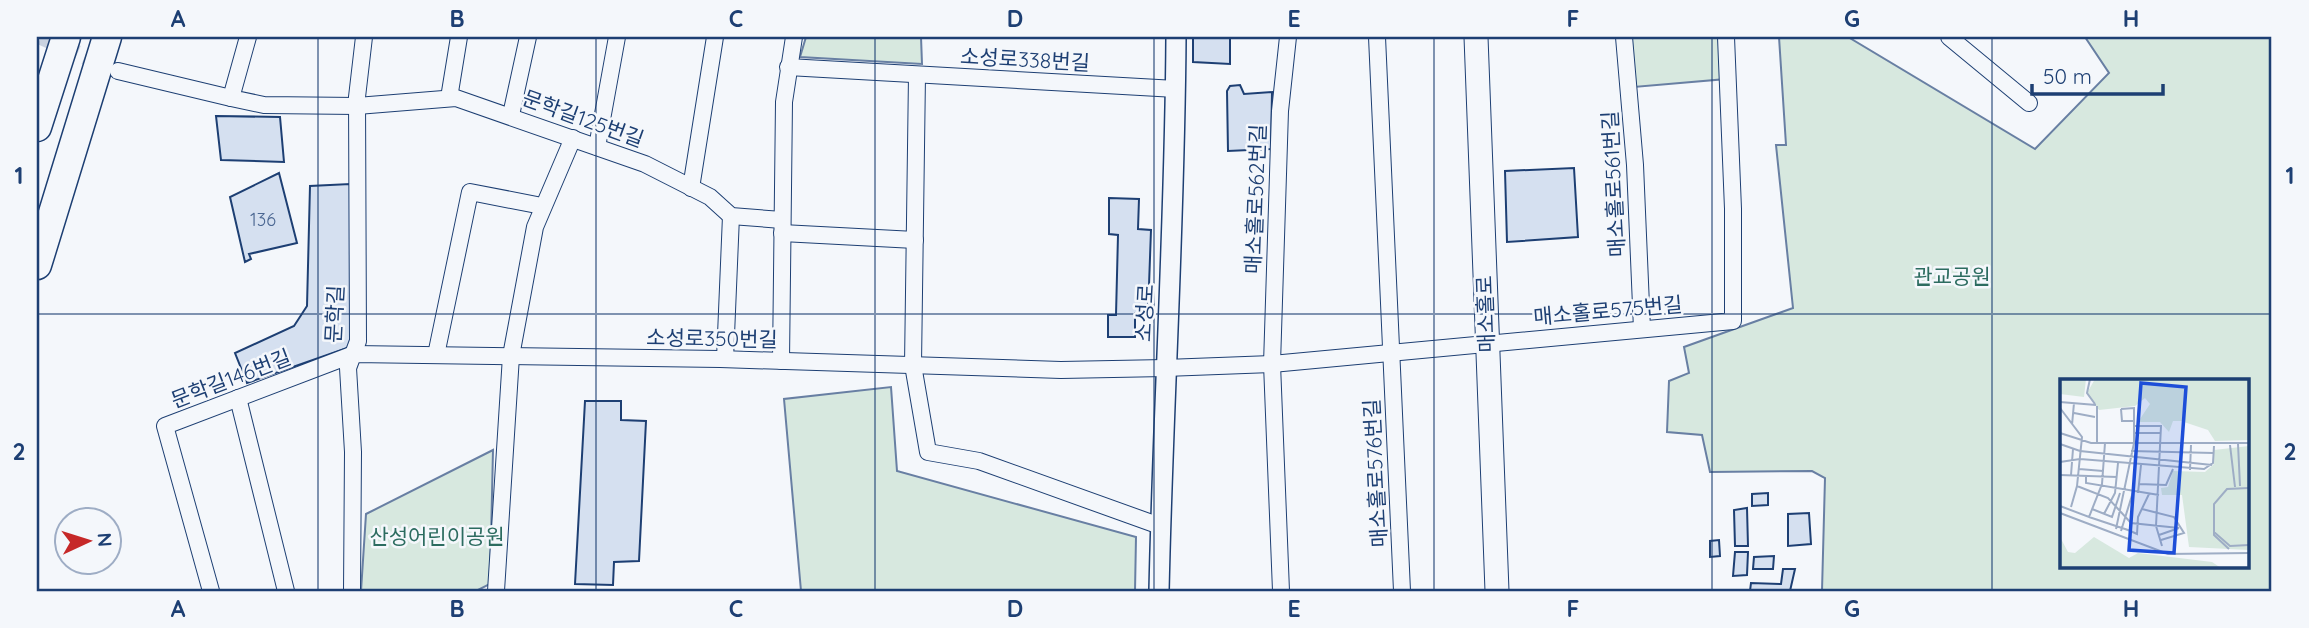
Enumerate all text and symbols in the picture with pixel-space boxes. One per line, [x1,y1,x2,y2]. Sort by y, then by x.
text: A [171,4,186,33]
text: B [449,4,465,33]
text: C [729,4,743,33]
text: D [1007,4,1023,33]
text: E [1287,4,1301,33]
text: F [1567,4,1579,33]
text: G [1844,4,1860,33]
text: H [2123,4,2139,33]
street label: 소성로338번길 [959,43,1091,75]
scale bar [2032,52,2164,96]
text: 50 m [2043,63,2092,89]
street label: 문학길125번길 [519,84,648,152]
street label: 매소홀로561번길 [1596,110,1630,258]
street label: 매소홀로562번길 [1239,123,1271,275]
text: 1 [15,161,23,190]
text: 1 [2286,161,2294,190]
house number: 136 [250,208,276,231]
park label: 관교공원 [1913,263,1991,289]
street label: 매소홀로 [1471,275,1499,353]
street label: 소성로 [1130,283,1159,343]
street label: 문학길 [320,284,349,344]
street label: 매소홀로575번길 [1532,291,1684,329]
street label: 소성로350번길 [646,324,778,352]
street label: 문학길146번길 [167,343,294,413]
inset map [2060,379,2250,568]
street label: 매소홀로576번길 [1358,398,1392,548]
text: 2 [12,437,26,466]
text: 2 [2283,437,2297,466]
north arrow [52,505,122,576]
park label: 산성어린이공원 [369,523,505,549]
text: N [93,532,117,548]
text: A [171,594,186,623]
text: B [449,594,465,623]
text: C [729,594,743,623]
text: D [1007,594,1023,623]
text: E [1287,594,1301,623]
text: F [1567,594,1579,623]
text: G [1844,594,1860,623]
text: H [2123,594,2139,623]

